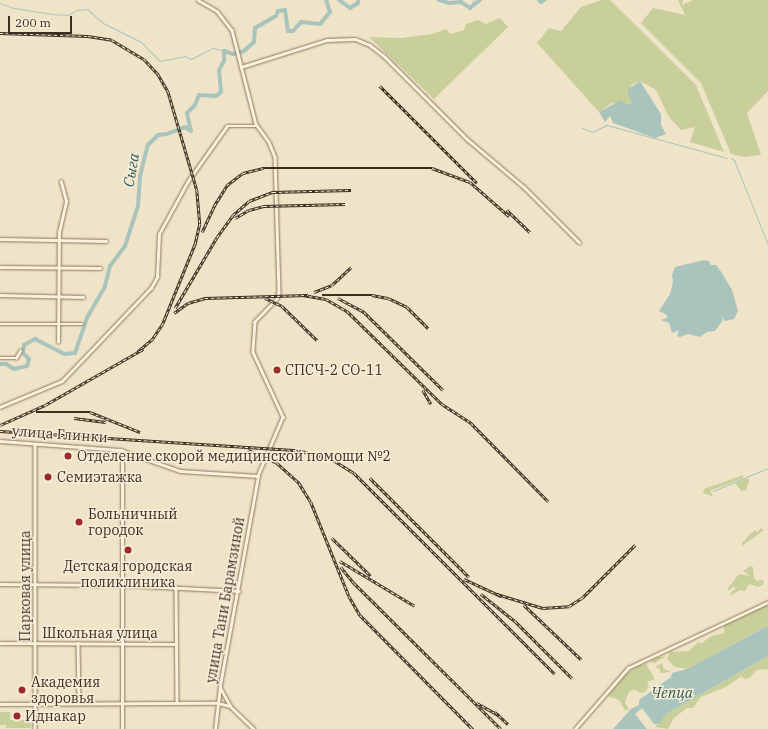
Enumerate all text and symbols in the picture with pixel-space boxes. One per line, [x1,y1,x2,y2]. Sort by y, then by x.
scale bar [10,8,74,34]
text: 200 m [15,15,51,30]
water label: Сыга [119,152,143,188]
place label: СПСЧ-2 СО-11 [285,362,383,378]
marker: СПСЧ-2 СО-11 [272,365,282,375]
street label: улица Глинки [12,422,108,446]
place label: Отделение скорой медицинской помощи №2 [77,448,391,464]
marker: Отделение скорой медицинской помощи №2 [62,450,74,462]
place label: Семиэтажка [57,469,143,485]
marker: Семиэтажка [42,471,54,483]
place label: Больничный городок [88,506,178,538]
marker: Больничный городок [73,516,85,528]
street label: улица Тани Барамзиной [202,516,248,684]
street label: Парковая улица [17,530,33,642]
marker: Детская городская поликлиника [122,544,134,556]
place label: Детская городская поликлиника [63,558,193,590]
street label: Школьная улица [42,625,158,641]
place label: Академия здоровья [31,674,100,706]
marker: Академия здоровья [16,684,28,696]
water label: Чепца [651,684,693,702]
place label: Иднакар [25,708,86,724]
marker: Иднакар [12,711,22,721]

